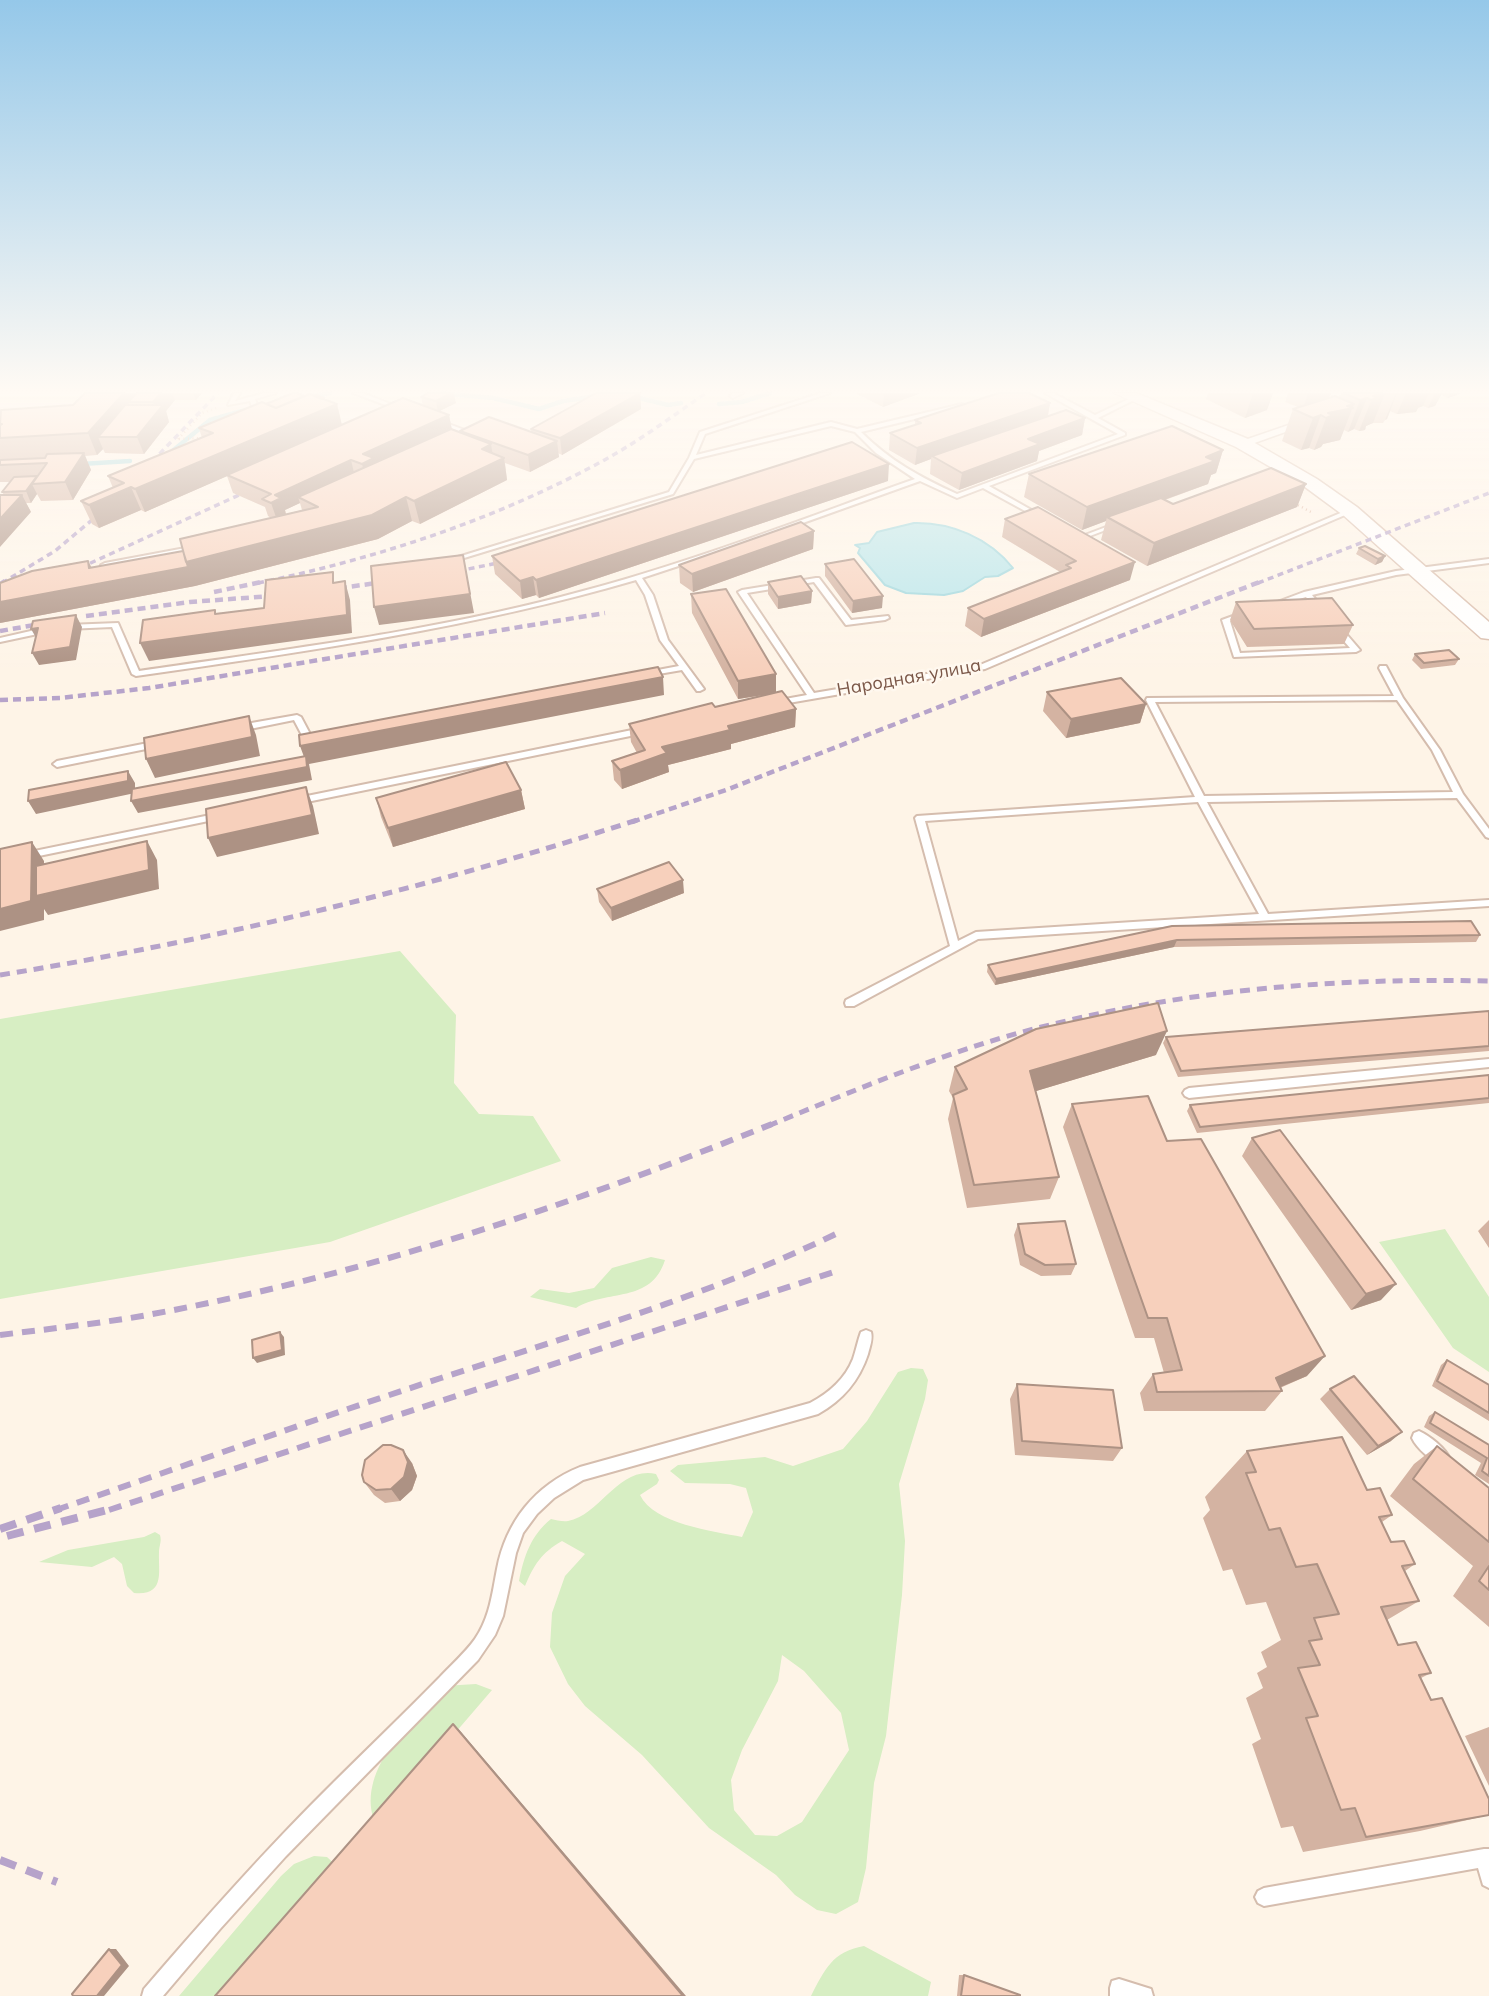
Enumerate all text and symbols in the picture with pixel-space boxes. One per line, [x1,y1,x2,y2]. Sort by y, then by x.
street label: Народная улица [835,655,983,701]

